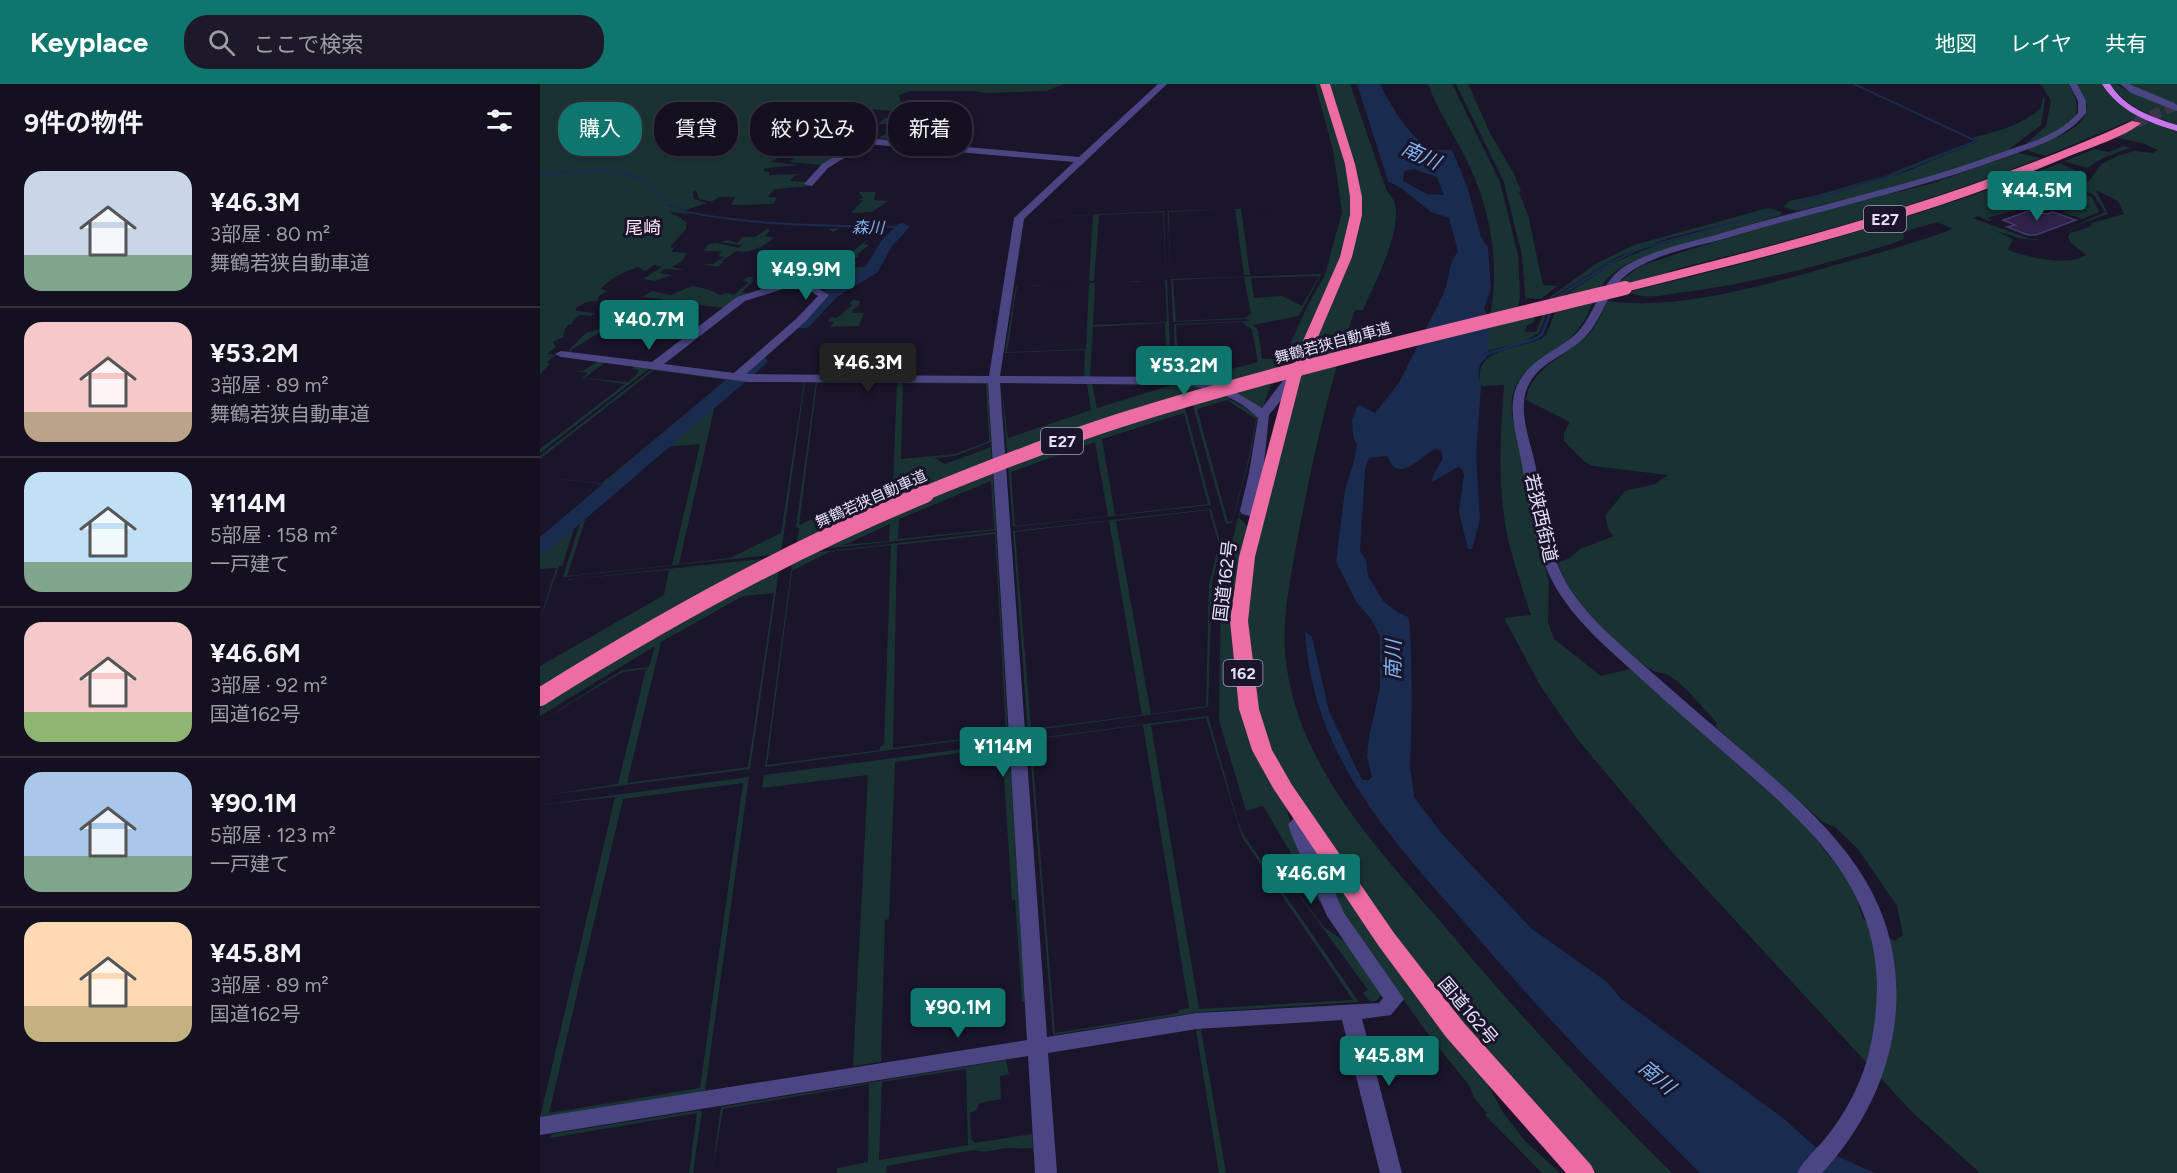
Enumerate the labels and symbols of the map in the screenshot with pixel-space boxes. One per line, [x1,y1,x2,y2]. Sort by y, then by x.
water label: 南川 [1398,136,1446,175]
pin: ¥44.5M [1988,171,2086,222]
road number: E27 [1864,206,1906,232]
district label: 尾崎 [625,217,661,239]
water label: 森川 [852,218,886,237]
pin: ¥49.9M [757,250,855,301]
pin: ¥40.7M [600,300,698,351]
street label: 舞鶴若狭自動車道 [1273,319,1393,367]
pin: ¥46.3M [819,343,917,394]
pin: ¥53.2M [1135,346,1233,397]
road number: E27 [1041,428,1083,454]
street label: 舞鶴若狭自動車道 [813,466,929,532]
street label: 若狭西街道 [1520,472,1562,564]
street label: 国道162号 [1209,539,1241,623]
water label: 南川 [1381,638,1405,680]
road number: 162 [1224,660,1262,686]
pin: ¥114M [961,727,1045,778]
pin: ¥46.6M [1262,854,1360,905]
street label: 国道162号 [1433,973,1503,1049]
pin: ¥90.1M [909,988,1007,1039]
pin: ¥45.8M [1340,1036,1438,1087]
water label: 南川 [1634,1055,1682,1100]

